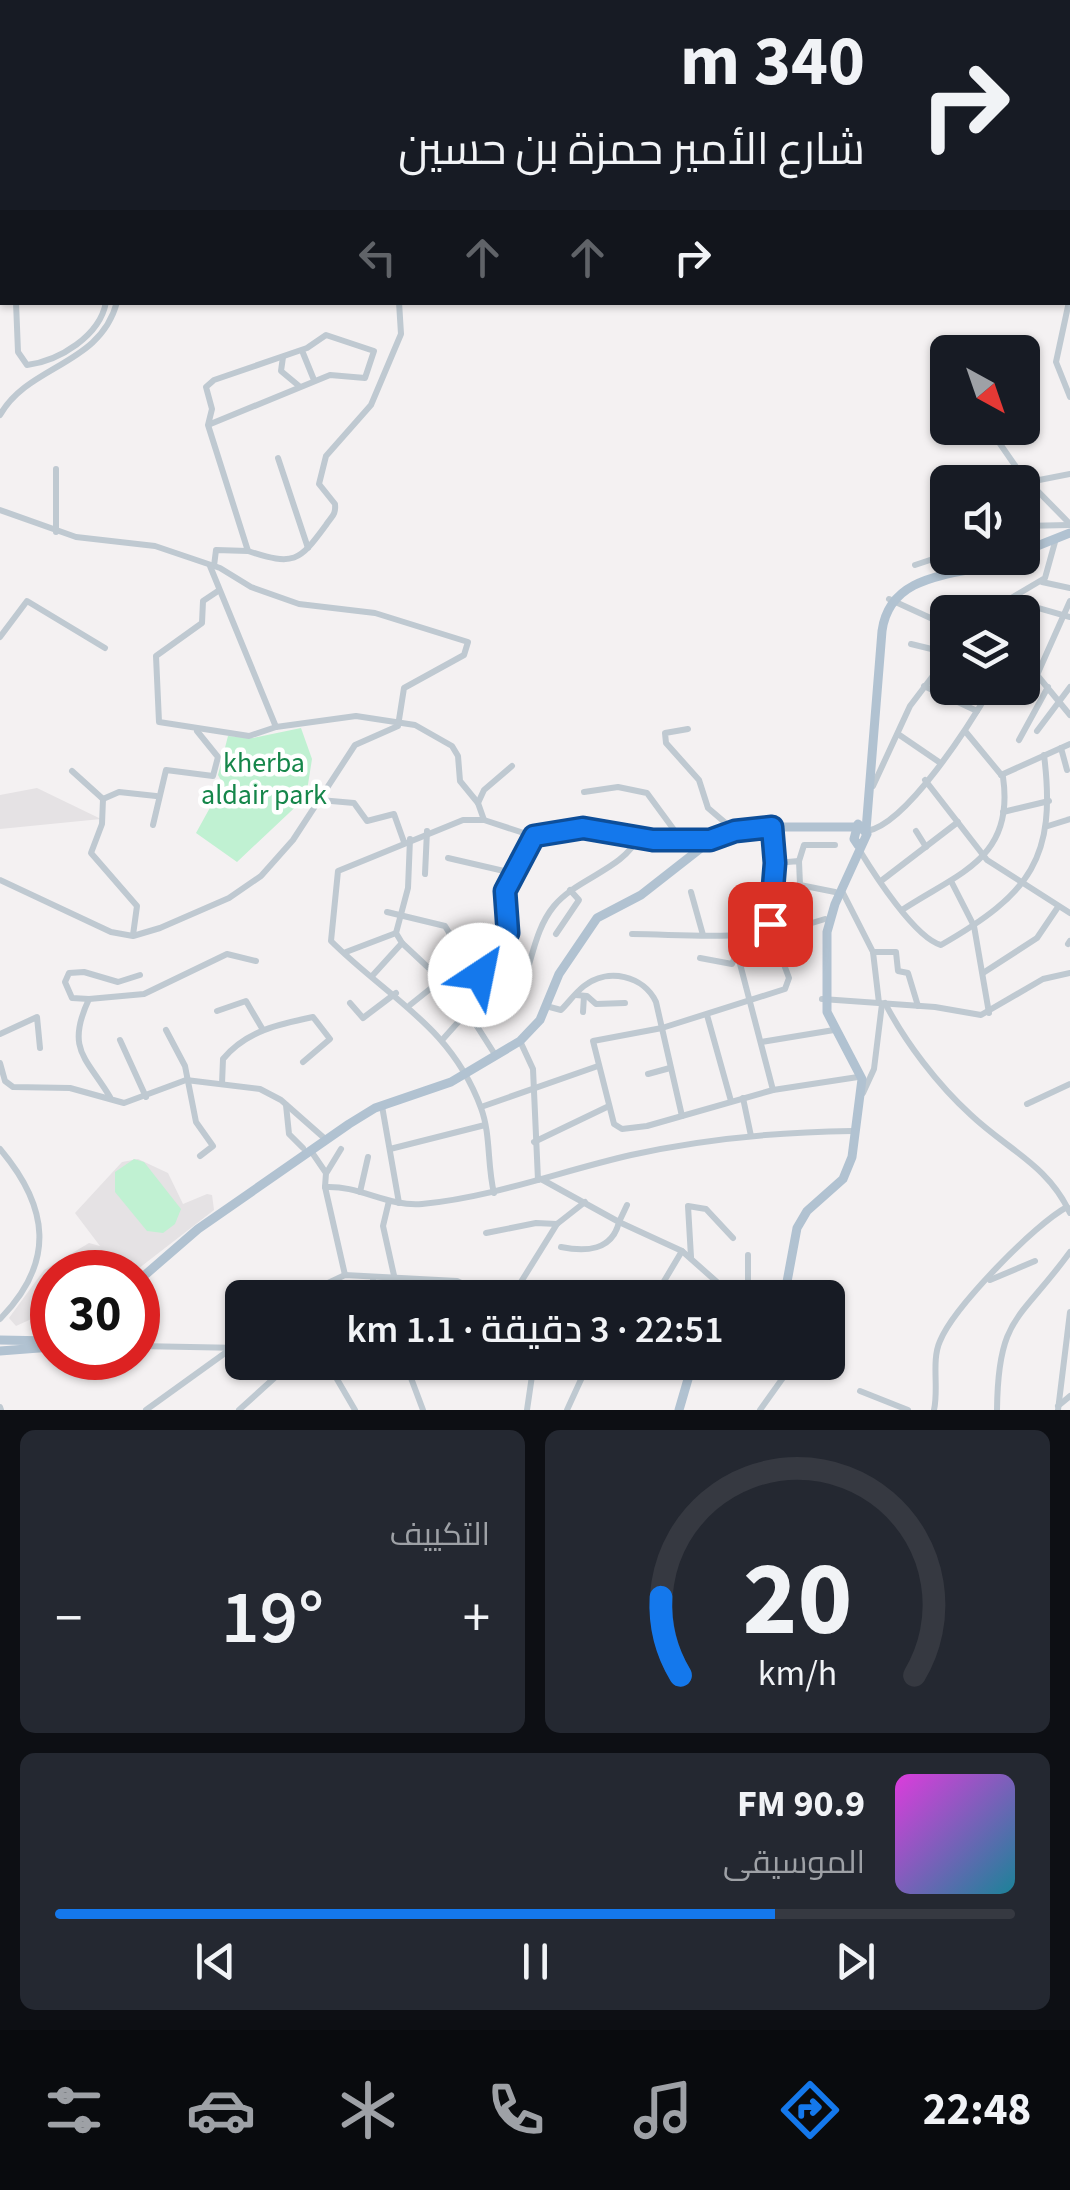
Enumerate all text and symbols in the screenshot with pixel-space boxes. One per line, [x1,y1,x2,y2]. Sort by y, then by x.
text: 340 m [680,12,865,112]
icon: right [900,40,1030,170]
text: شارع الأمير حمزة بن حسين [398,118,865,182]
icon: left [350,230,405,285]
icon: ahead [455,230,510,285]
icon: ahead [560,230,615,285]
icon: right [665,230,720,285]
north arrow [930,335,1040,445]
map controls [930,335,1040,705]
button: sound [930,465,1040,575]
button: layers [930,595,1040,705]
park label: kherba aldair park [201,743,327,815]
pin [728,882,813,967]
icon: arrive [743,897,798,952]
position arrow [428,923,532,1027]
speed limit sign: 30 [30,1250,160,1380]
text: 22:51 · 3 دقيقة · 1.1 km [347,1303,723,1357]
text: التكييف [390,1512,490,1558]
text: 20 [743,1527,852,1675]
text: 19° [221,1565,324,1672]
text: − [55,1580,82,1658]
text: + [463,1580,490,1658]
text: km/h [758,1648,837,1699]
text: 90.9 FM [737,1777,865,1831]
text: الموسيقى [723,1840,865,1886]
icon: previous [188,1934,243,1989]
icon: pause [508,1934,563,1989]
icon: next [828,1934,883,1989]
icon: filters [39,2075,109,2145]
icon: car [186,2075,256,2145]
icon: climate [333,2075,403,2145]
icon: phone [481,2075,551,2145]
icon: music [628,2075,698,2145]
icon: directions [775,2075,845,2145]
text: 22:48 [923,2078,1031,2142]

